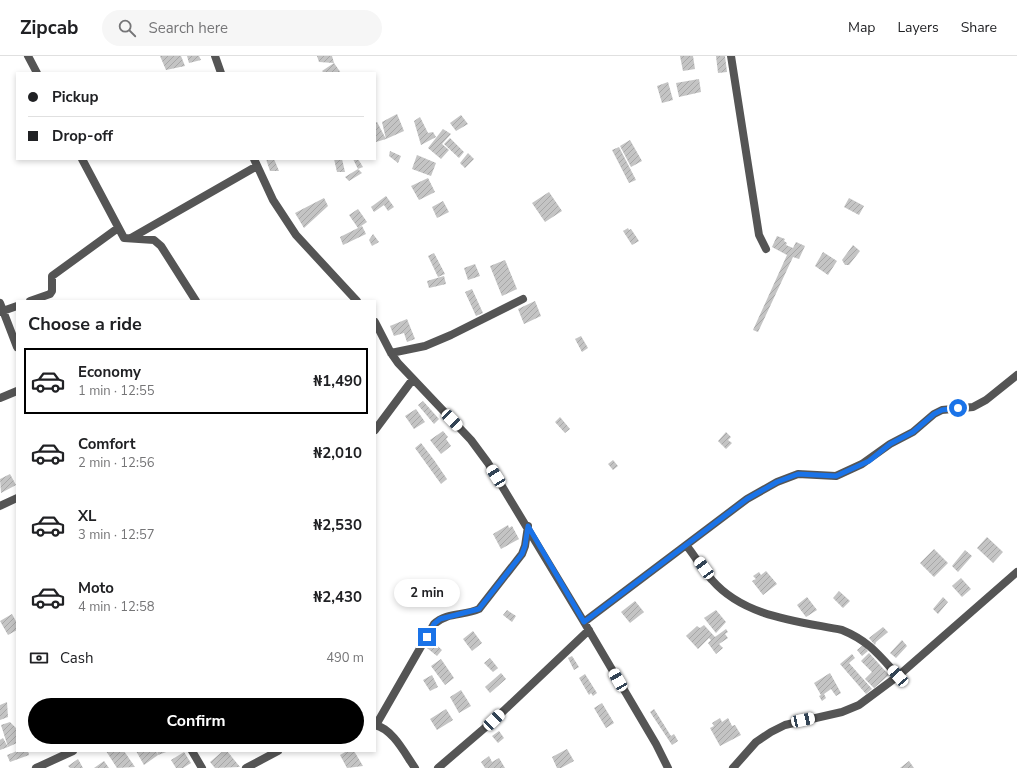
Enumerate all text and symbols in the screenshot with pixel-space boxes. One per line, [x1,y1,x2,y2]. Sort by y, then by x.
search box [102,10,382,46]
text: Zipcab [20,15,78,41]
icon: search [116,17,138,39]
text: Search here [148,18,228,38]
text: Map [848,18,875,37]
text: Layers [897,18,939,37]
text: Share [961,18,997,37]
text: Pickup [52,87,98,107]
text: Drop-off [52,126,113,146]
text: Choose a ride [28,312,142,336]
text: Economy [78,362,141,382]
icon: car [30,363,66,399]
text: ₦1,490 [313,371,362,391]
text: 1 min · 12:55 [78,382,154,400]
route start [949,399,967,417]
car [439,407,465,433]
text: Comfort [78,434,135,454]
icon: car [30,435,66,471]
text: ₦2,010 [313,443,362,463]
text: 2 min · 12:56 [78,454,154,472]
car [485,463,507,489]
text: XL [78,506,97,526]
icon: car [30,507,66,543]
text: ₦2,530 [313,515,362,535]
text: 3 min · 12:57 [78,526,154,544]
car [692,555,716,581]
text: Moto [78,578,114,598]
icon: car [30,579,66,615]
callout: 2 min [394,579,460,607]
text: 2 min [410,584,444,602]
text: ₦2,430 [313,587,362,607]
text: 4 min · 12:58 [78,598,154,616]
route end [418,628,436,646]
icon: cash [28,647,50,669]
text: Cash [60,648,94,668]
text: 490 m [326,649,364,667]
car [886,663,910,689]
car [607,667,629,693]
button: Confirm [28,698,364,744]
car [481,707,507,733]
car [790,712,816,728]

